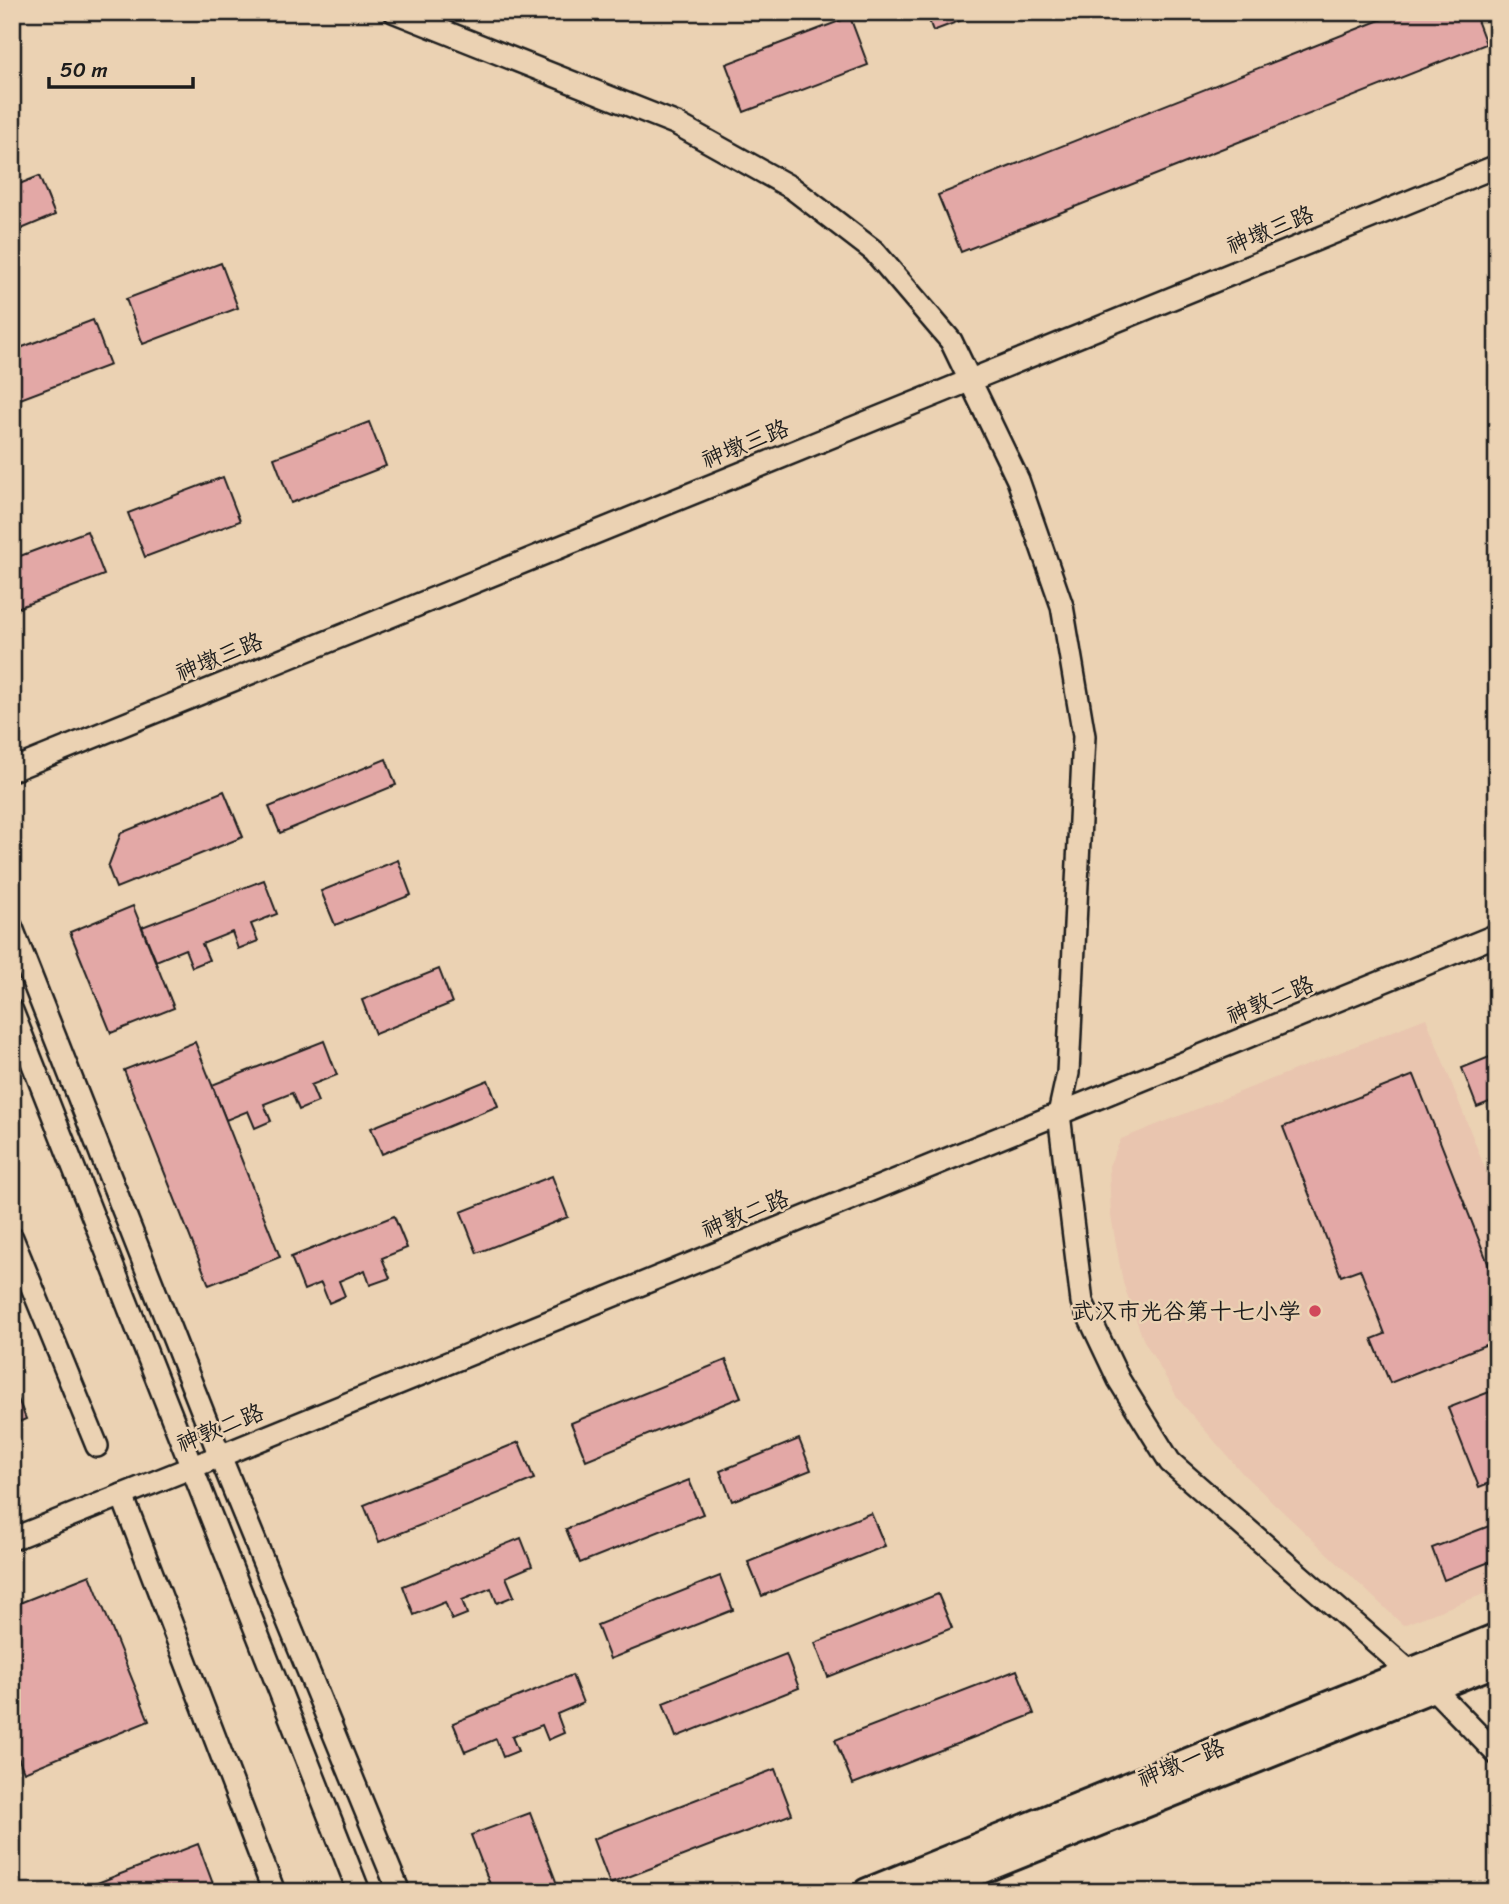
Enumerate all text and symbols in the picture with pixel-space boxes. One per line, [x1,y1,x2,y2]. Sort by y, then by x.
scale bar [49,46,192,90]
text: 50 m [60,51,108,89]
street label: 神墩三路 [1220,194,1320,266]
street label: 神墩三路 [695,408,795,480]
street label: 神墩三路 [169,621,269,693]
street label: 神敦二路 [1220,964,1320,1036]
street label: 神敦二路 [695,1178,795,1250]
place label: 武汉市光谷第十七小学 [1071,1291,1301,1332]
marker: 武汉市光谷第十七小学 [1307,1303,1323,1319]
street label: 神敦二路 [170,1392,270,1464]
street label: 神墩一路 [1131,1727,1231,1799]

